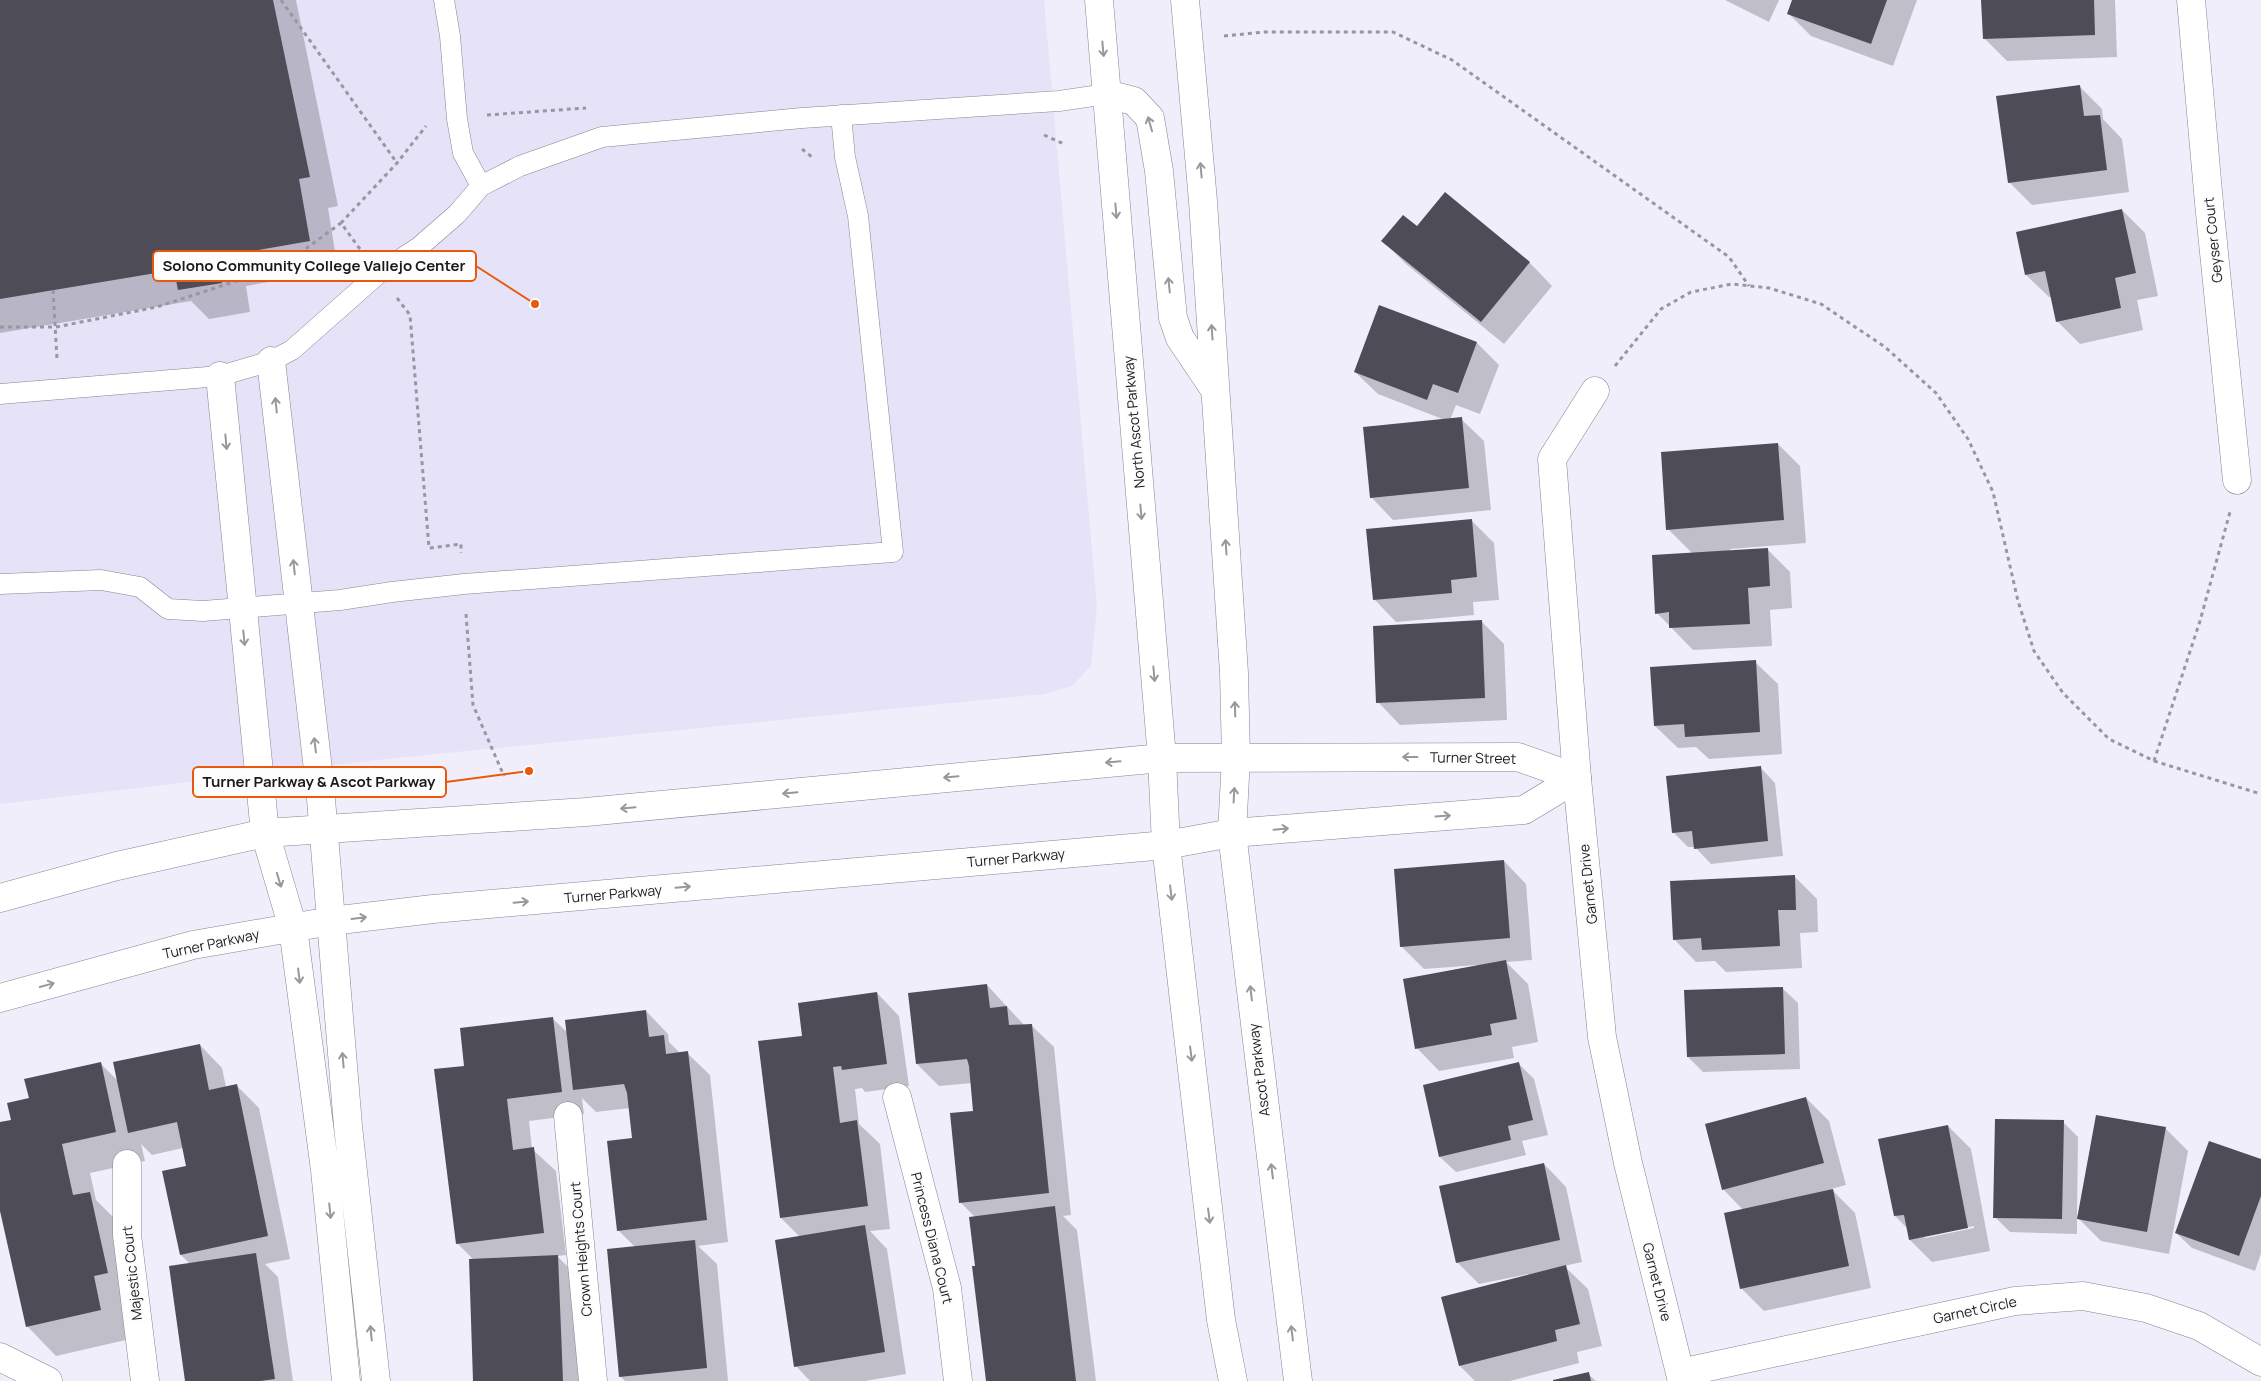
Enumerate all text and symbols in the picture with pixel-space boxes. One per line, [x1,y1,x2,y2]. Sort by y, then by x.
one-way arrow [1098,40,1108,56]
one-way arrow [1145,116,1154,132]
one-way arrow [1196,162,1205,178]
street label: Geyser Court [2199,196,2226,284]
one-way arrow [1112,202,1121,218]
callout: Solono Community College Vallejo Center [153,251,476,281]
text: Solono Community College Vallejo Center [162,255,466,276]
one-way arrow [1164,277,1174,293]
one-way arrow [1207,324,1217,340]
street label: North Ascot Parkway [1118,354,1149,489]
one-way arrow [271,397,281,413]
one-way arrow [221,433,231,449]
one-way arrow [1136,504,1146,520]
one-way arrow [1221,539,1230,555]
one-way arrow [289,559,299,575]
one-way arrow [239,630,249,646]
one-way arrow [1150,666,1159,682]
one-way arrow [1230,701,1239,717]
one-way arrow [310,738,320,754]
street label: Turner Street [1430,747,1517,768]
one-way arrow [1402,752,1418,762]
one-way arrow [1105,757,1121,767]
callout: Turner Parkway & Ascot Parkway [193,767,446,797]
text: Turner Parkway & Ascot Parkway [203,771,436,792]
one-way arrow [944,773,960,782]
one-way arrow [782,788,798,797]
one-way arrow [1230,788,1239,804]
one-way arrow [620,803,636,813]
one-way arrow [1435,811,1451,821]
one-way arrow [1273,824,1289,834]
street label: Garnet Drive [1574,843,1601,925]
street label: Turner Parkway [966,844,1066,871]
one-way arrow [274,872,284,888]
street label: Turner Parkway [563,880,663,907]
one-way arrow [675,883,691,892]
one-way arrow [1166,885,1176,901]
one-way arrow [513,897,529,906]
one-way arrow [351,913,367,923]
street label: Turner Parkway [161,924,262,963]
one-way arrow [294,968,304,984]
one-way arrow [39,980,55,989]
one-way arrow [1246,985,1256,1001]
street label: Ascot Parkway [1243,1022,1274,1118]
one-way arrow [1186,1046,1196,1062]
one-way arrow [338,1052,348,1068]
one-way arrow [1267,1164,1277,1180]
street label: Princess Diana Court [907,1170,958,1306]
street label: Crown Heights Court [565,1180,596,1317]
one-way arrow [325,1203,334,1219]
one-way arrow [1204,1208,1214,1224]
street label: Majestic Court [117,1224,146,1321]
street label: Garnet Drive [1639,1241,1676,1323]
street label: Garnet Circle [1931,1291,2018,1328]
one-way arrow [366,1325,376,1341]
one-way arrow [1287,1325,1297,1341]

